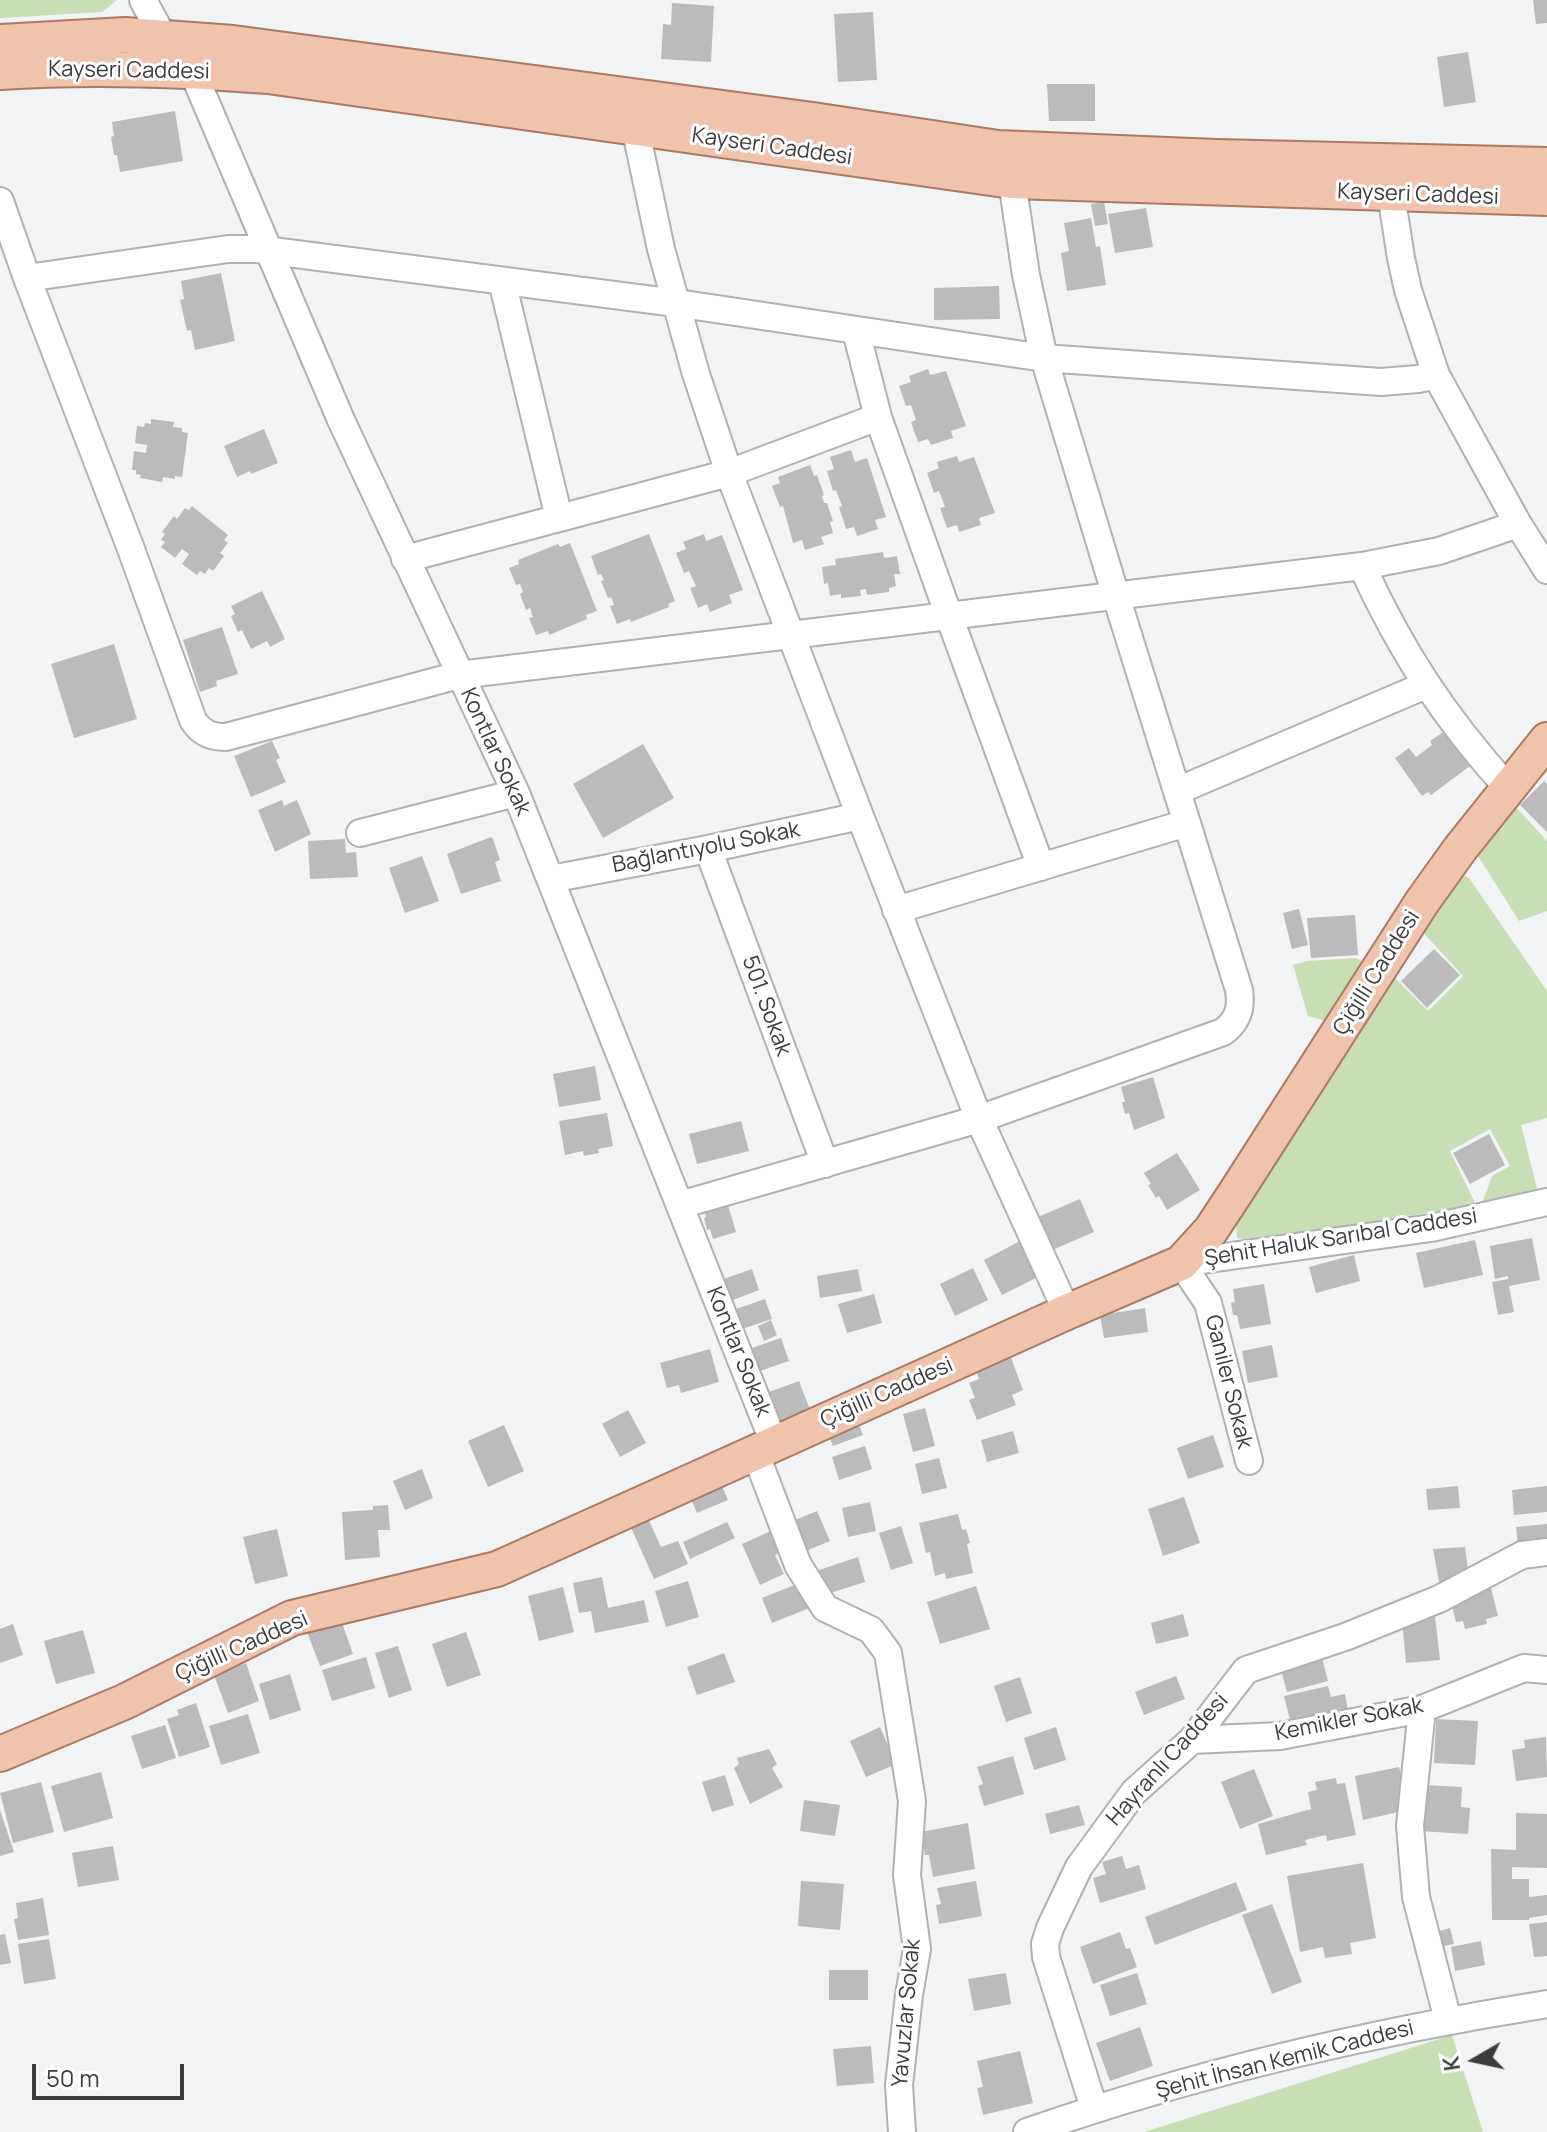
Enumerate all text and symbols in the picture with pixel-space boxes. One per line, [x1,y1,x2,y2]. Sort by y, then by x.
street label: Kayseri Caddesi [48,56,210,86]
street label: Kayseri Caddesi [690,123,854,171]
street label: Kayseri Caddesi [1337,179,1499,211]
street label: Kontlar Sokak [454,684,536,820]
street label: Bağlantıyolu Sokak [610,817,802,879]
street label: Çiğilli Caddesi [1328,906,1426,1040]
street label: 501. Sokak [736,952,796,1060]
street label: Şehit Haluk Sarıbal Caddesi [1203,1203,1479,1273]
street label: Kontlar Sokak [700,1283,776,1421]
street label: Ganiler Sokak [1199,1312,1257,1452]
street label: Çiğilli Caddesi [817,1352,957,1434]
street label: Çiğilli Caddesi [172,1606,312,1688]
street label: Hayranlı Caddesi [1102,1688,1234,1832]
street label: Kemikler Sokak [1273,1693,1425,1747]
street label: Yavuzlar Sokak [887,1938,927,2088]
street label: Şehit İhsan Kemik Caddesi [1153,2015,1417,2105]
north arrow [1435,2020,1515,2100]
scale bar [36,2048,188,2098]
text: K [1435,2054,1467,2073]
text: 50 m [46,2061,100,2094]

